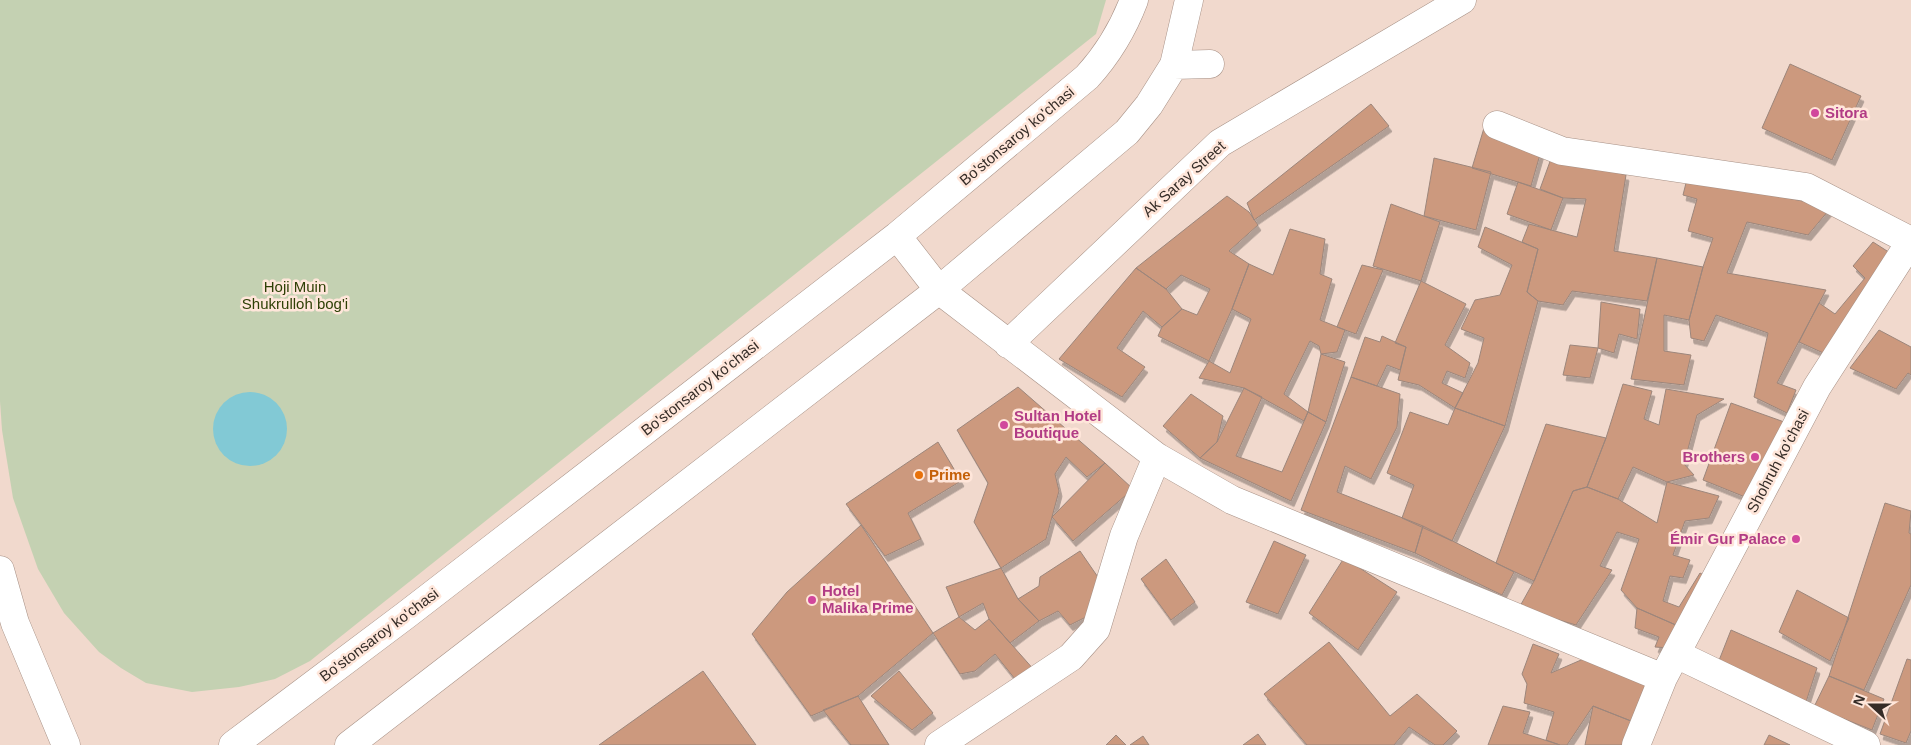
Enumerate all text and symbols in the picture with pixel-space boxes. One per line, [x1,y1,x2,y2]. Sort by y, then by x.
street label: Bo'stonsaroy ko'chasi [956,83,1077,188]
place label: Sitora [1825,104,1868,121]
marker: Sitora [1809,107,1821,119]
street label: Ak Saray Street [1139,137,1229,220]
park label: Hoji Muin Shukrulloh bog'i [242,278,348,312]
street label: Bo'stonsaroy ko'chasi [638,337,762,439]
street label: Shohruh ko'chasi [1743,406,1812,515]
place label: Sultan Hotel Boutique [1014,407,1102,441]
marker: Sultan Hotel Boutique [998,419,1010,431]
place label: Brothers [1682,448,1745,465]
marker: Brothers [1749,451,1761,463]
place label: Prime [929,466,971,483]
marker: Prime [913,469,925,481]
place label: Émir Gur Palace [1670,530,1786,547]
marker: Émir Gur Palace [1790,533,1802,545]
place label: Hotel Malika Prime [822,582,914,616]
street label: Bo'stonsaroy ko'chasi [316,584,441,685]
marker: Hotel Malika Prime [806,594,818,606]
north arrow [1846,680,1896,730]
text: N [1850,693,1868,708]

